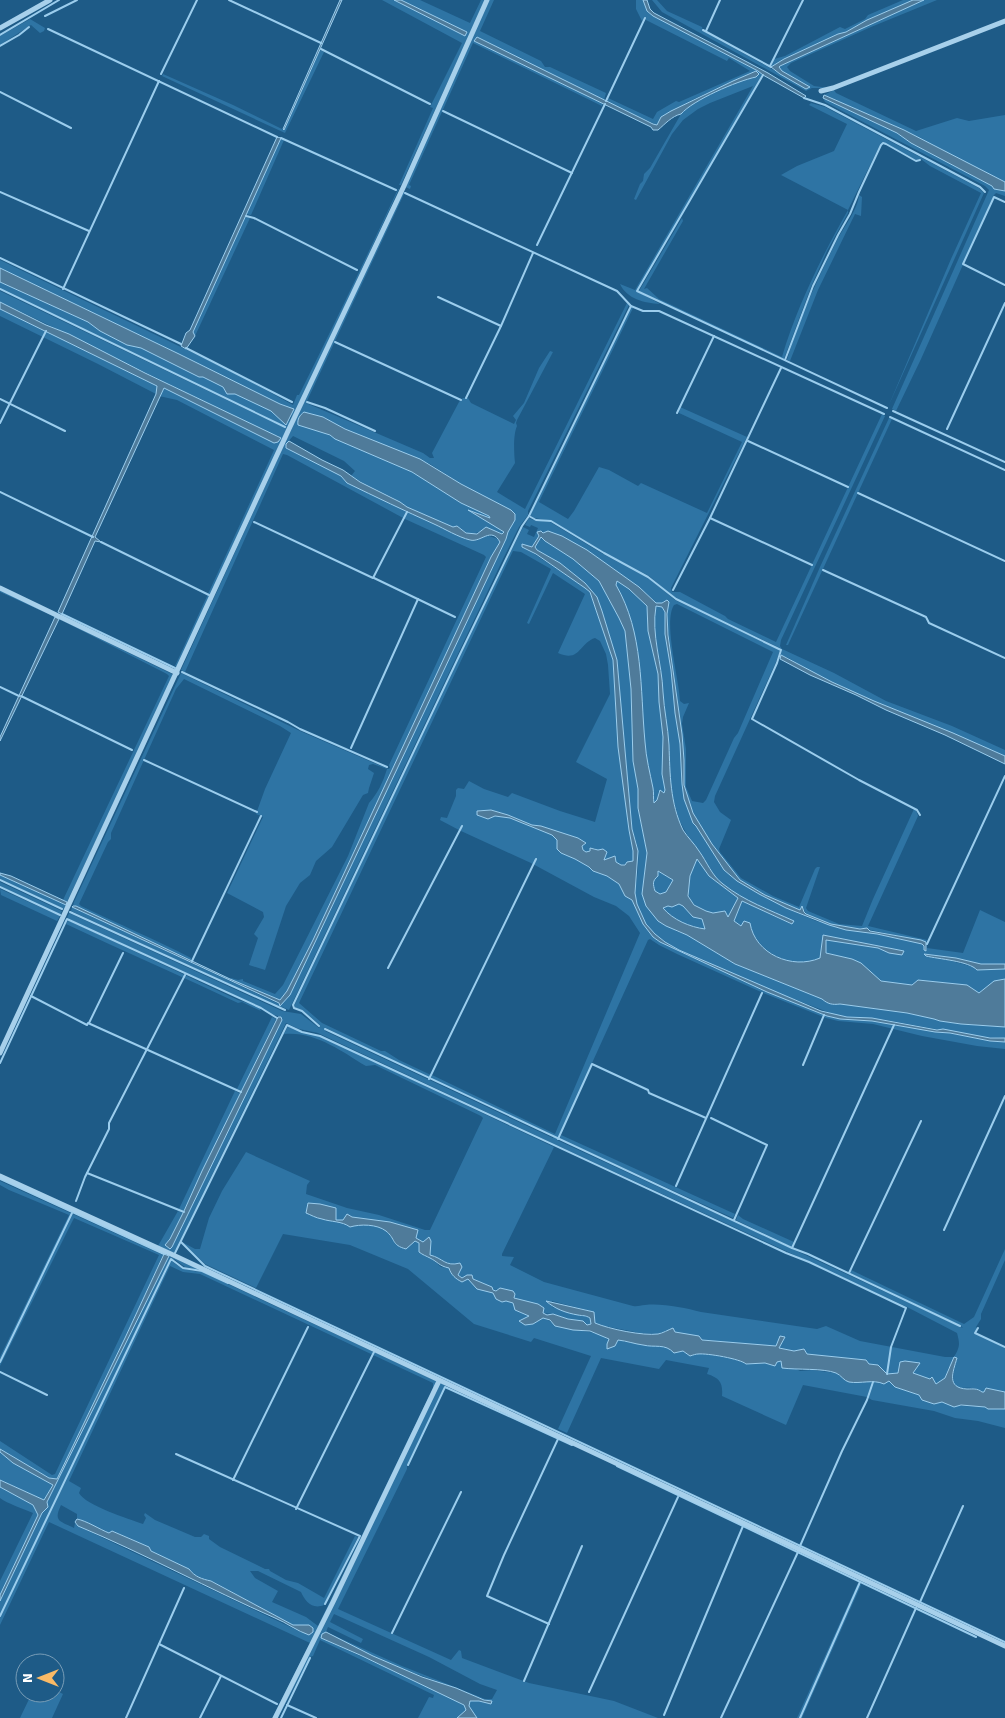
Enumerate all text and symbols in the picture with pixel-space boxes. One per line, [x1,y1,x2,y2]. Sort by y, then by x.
north arrow [15,1653,65,1703]
text: N [19,1673,36,1683]

